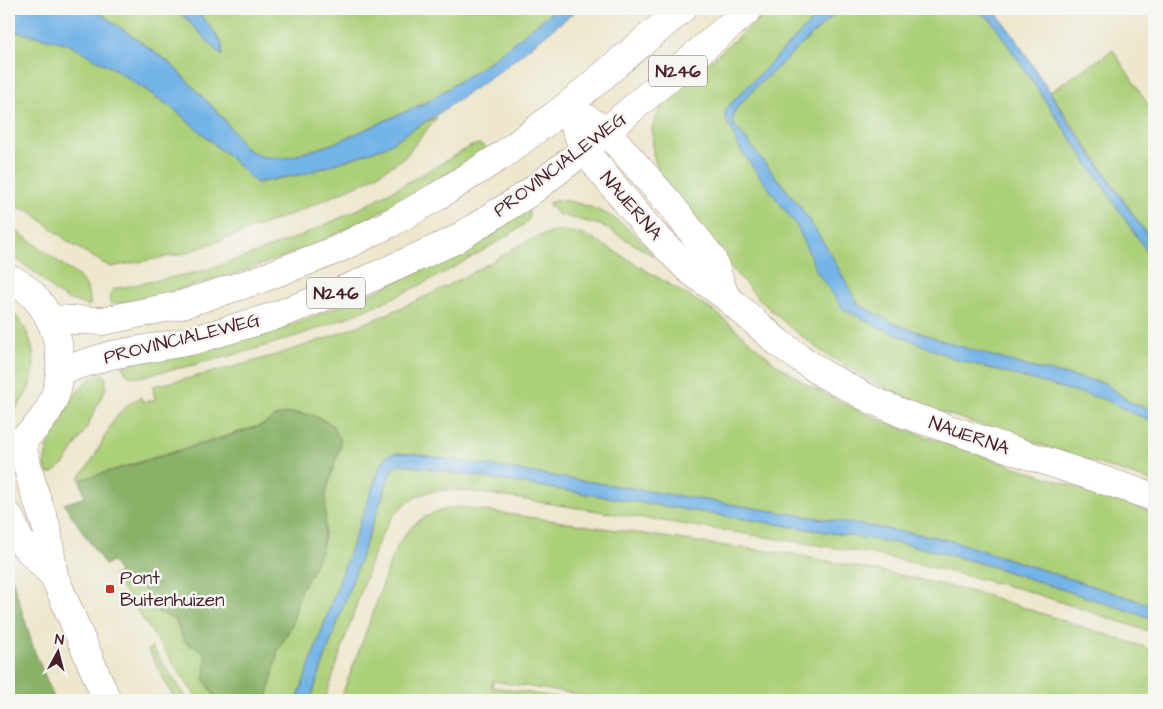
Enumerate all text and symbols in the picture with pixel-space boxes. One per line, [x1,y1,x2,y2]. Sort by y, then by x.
road number: N246 [649,56,707,86]
street label: PROVINCIALEWEG [488,106,632,224]
street label: NAUERNA [593,166,669,246]
road number: N246 [307,278,365,308]
street label: PROVINCIALEWEG [101,307,263,371]
street label: NAUERNA [925,410,1013,462]
place label: Pont Buitenhuizen [120,565,225,614]
marker: Pont Buitenhuizen [104,583,116,595]
north arrow [32,626,82,676]
text: N [54,630,65,651]

